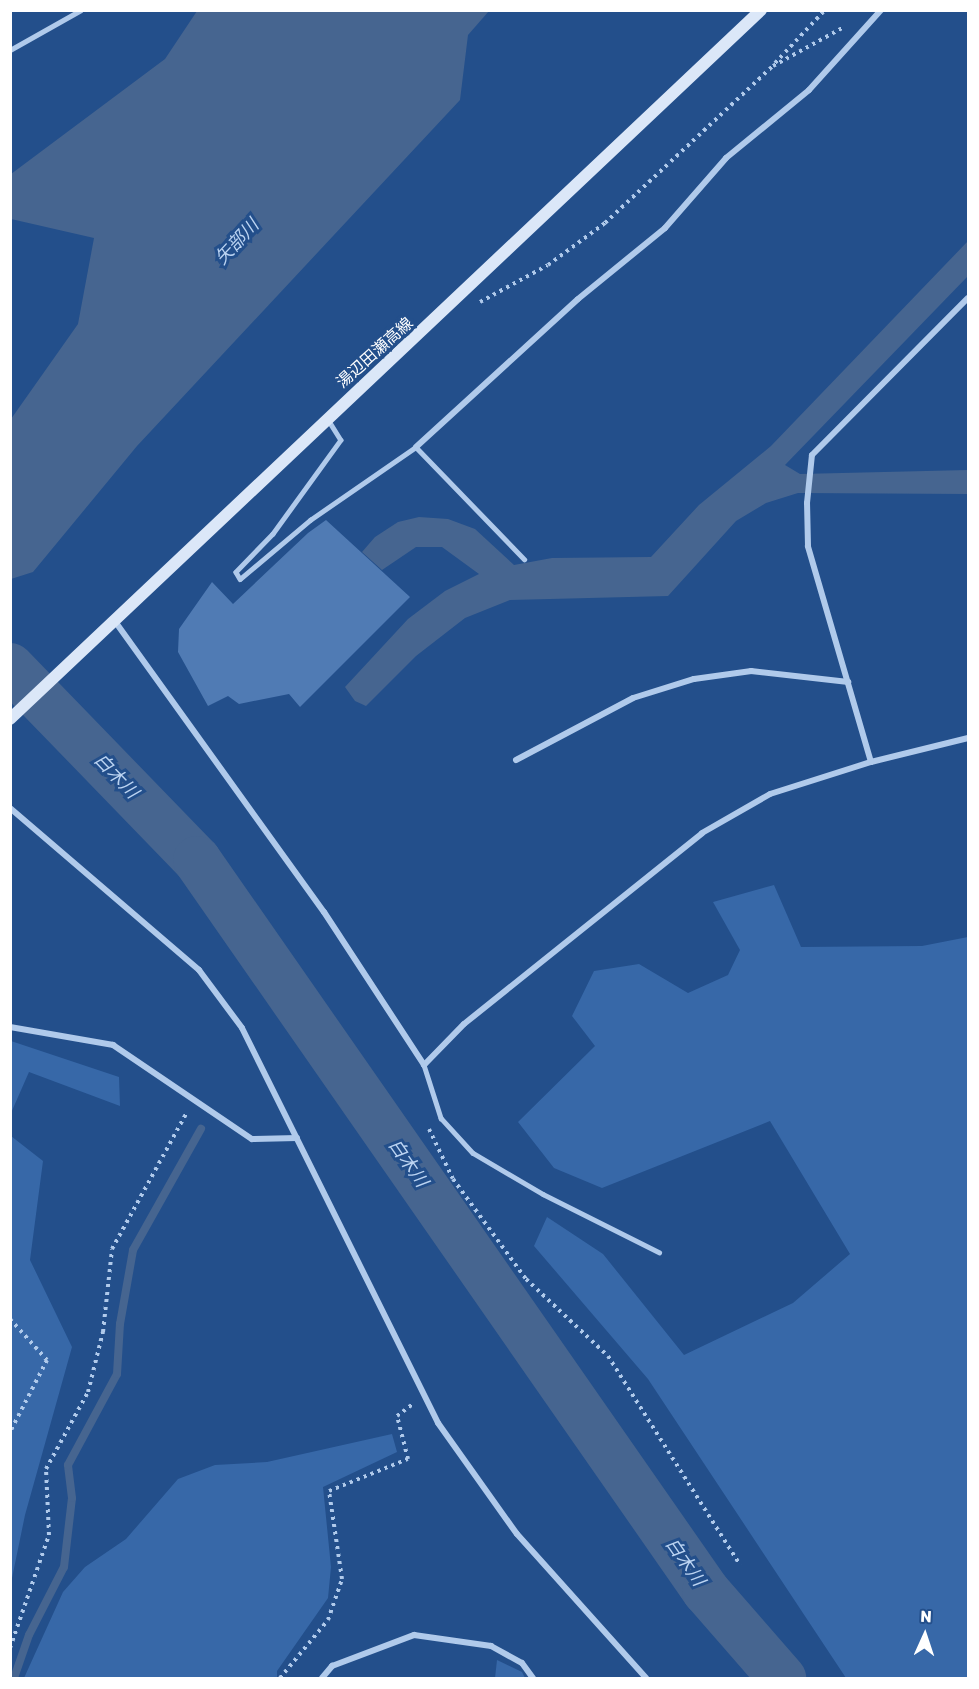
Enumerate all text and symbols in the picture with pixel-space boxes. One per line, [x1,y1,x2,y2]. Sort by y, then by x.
water label: 矢部川 [211,215,263,269]
street label: 湯辺田瀬高線 [333,314,417,392]
water label: 白木川 [89,749,143,803]
water label: 白木川 [384,1135,432,1191]
water label: 白木川 [661,1534,709,1590]
north arrow [895,1605,955,1665]
text: N [920,1607,932,1626]

